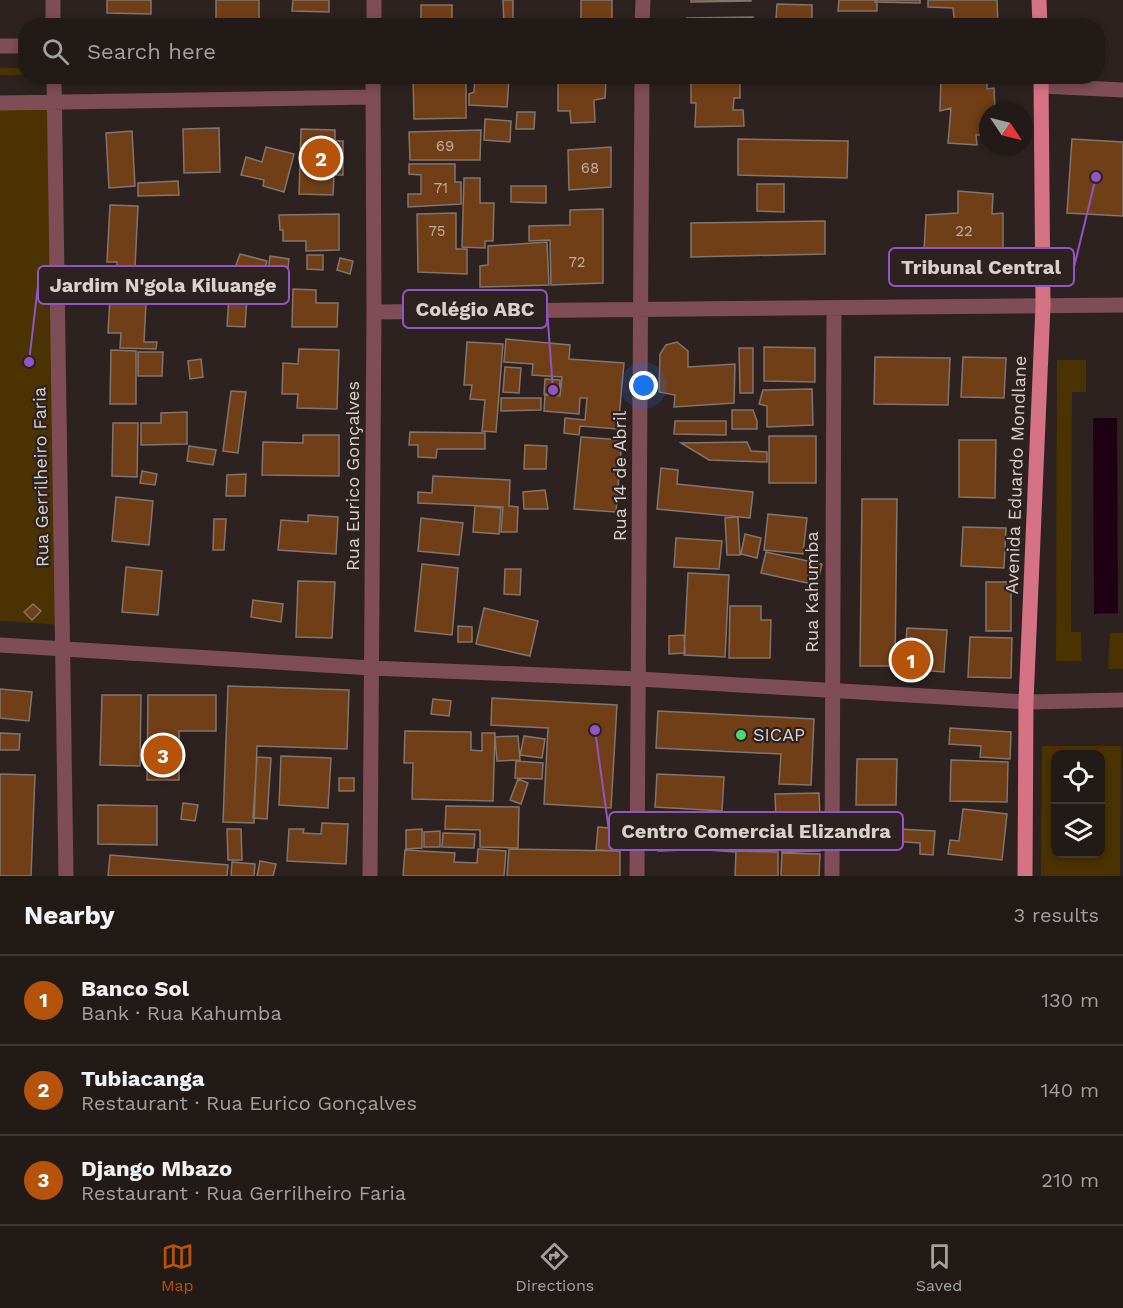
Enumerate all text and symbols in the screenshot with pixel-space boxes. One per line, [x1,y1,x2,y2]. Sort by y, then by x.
search box [18,18,1105,84]
icon: search [39,35,72,68]
text: Search here [87,39,216,64]
north arrow [979,102,1033,156]
pin: 2 [302,136,340,180]
house number: 69 [436,137,454,155]
house number: 68 [581,159,599,177]
house number: 71 [434,179,448,197]
house number: 75 [428,222,446,240]
house number: 22 [955,222,973,240]
callout: Tribunal Central [889,248,1074,286]
house number: 72 [568,253,586,271]
text: Tribunal Central [901,255,1061,279]
callout: Jardim N'gola Kiluange [38,266,289,304]
text: Jardim N'gola Kiluange [49,273,277,297]
callout: Colégio ABC [403,290,547,328]
text: Colégio ABC [416,297,535,321]
street label: Avenida Eduardo Mondlane [1001,355,1030,595]
your location [629,371,658,400]
street label: Rua Eurico Gonçalves [342,381,363,571]
street label: Rua Gerrilheiro Faria [28,387,53,567]
street label: Rua 14 de Abril [609,410,630,541]
street label: Rua Kahumba [801,531,822,653]
pin: 1 [892,638,930,682]
place label: SICAP [753,724,805,745]
marker: SICAP [734,728,748,742]
pin: 3 [144,732,182,777]
map controls [1051,750,1105,858]
button: locate [1051,750,1105,804]
button: layers [1051,804,1105,858]
callout: Centro Comercial Elizandra [609,812,903,850]
text: Centro Comercial Elizandra [621,819,891,843]
text: Nearby [24,900,115,930]
text: 3 results [1014,903,1099,927]
text: Banco Sol [81,976,189,1001]
text: 1 [39,988,48,1012]
text: 130 m [1041,988,1099,1012]
text: Bank · Rua Kahumba [81,1001,282,1025]
text: Tubiacanga [81,1066,204,1091]
text: 2 [38,1078,49,1102]
text: 140 m [1041,1078,1099,1102]
text: Restaurant · Rua Eurico Gonçalves [81,1091,417,1115]
text: Django Mbazo [81,1156,232,1181]
text: 3 [38,1168,49,1192]
text: 210 m [1041,1168,1099,1192]
text: Restaurant · Rua Gerrilheiro Faria [81,1181,406,1205]
tab: Map [161,1240,194,1295]
tab: Directions [515,1240,594,1295]
tab: Saved [916,1240,962,1295]

